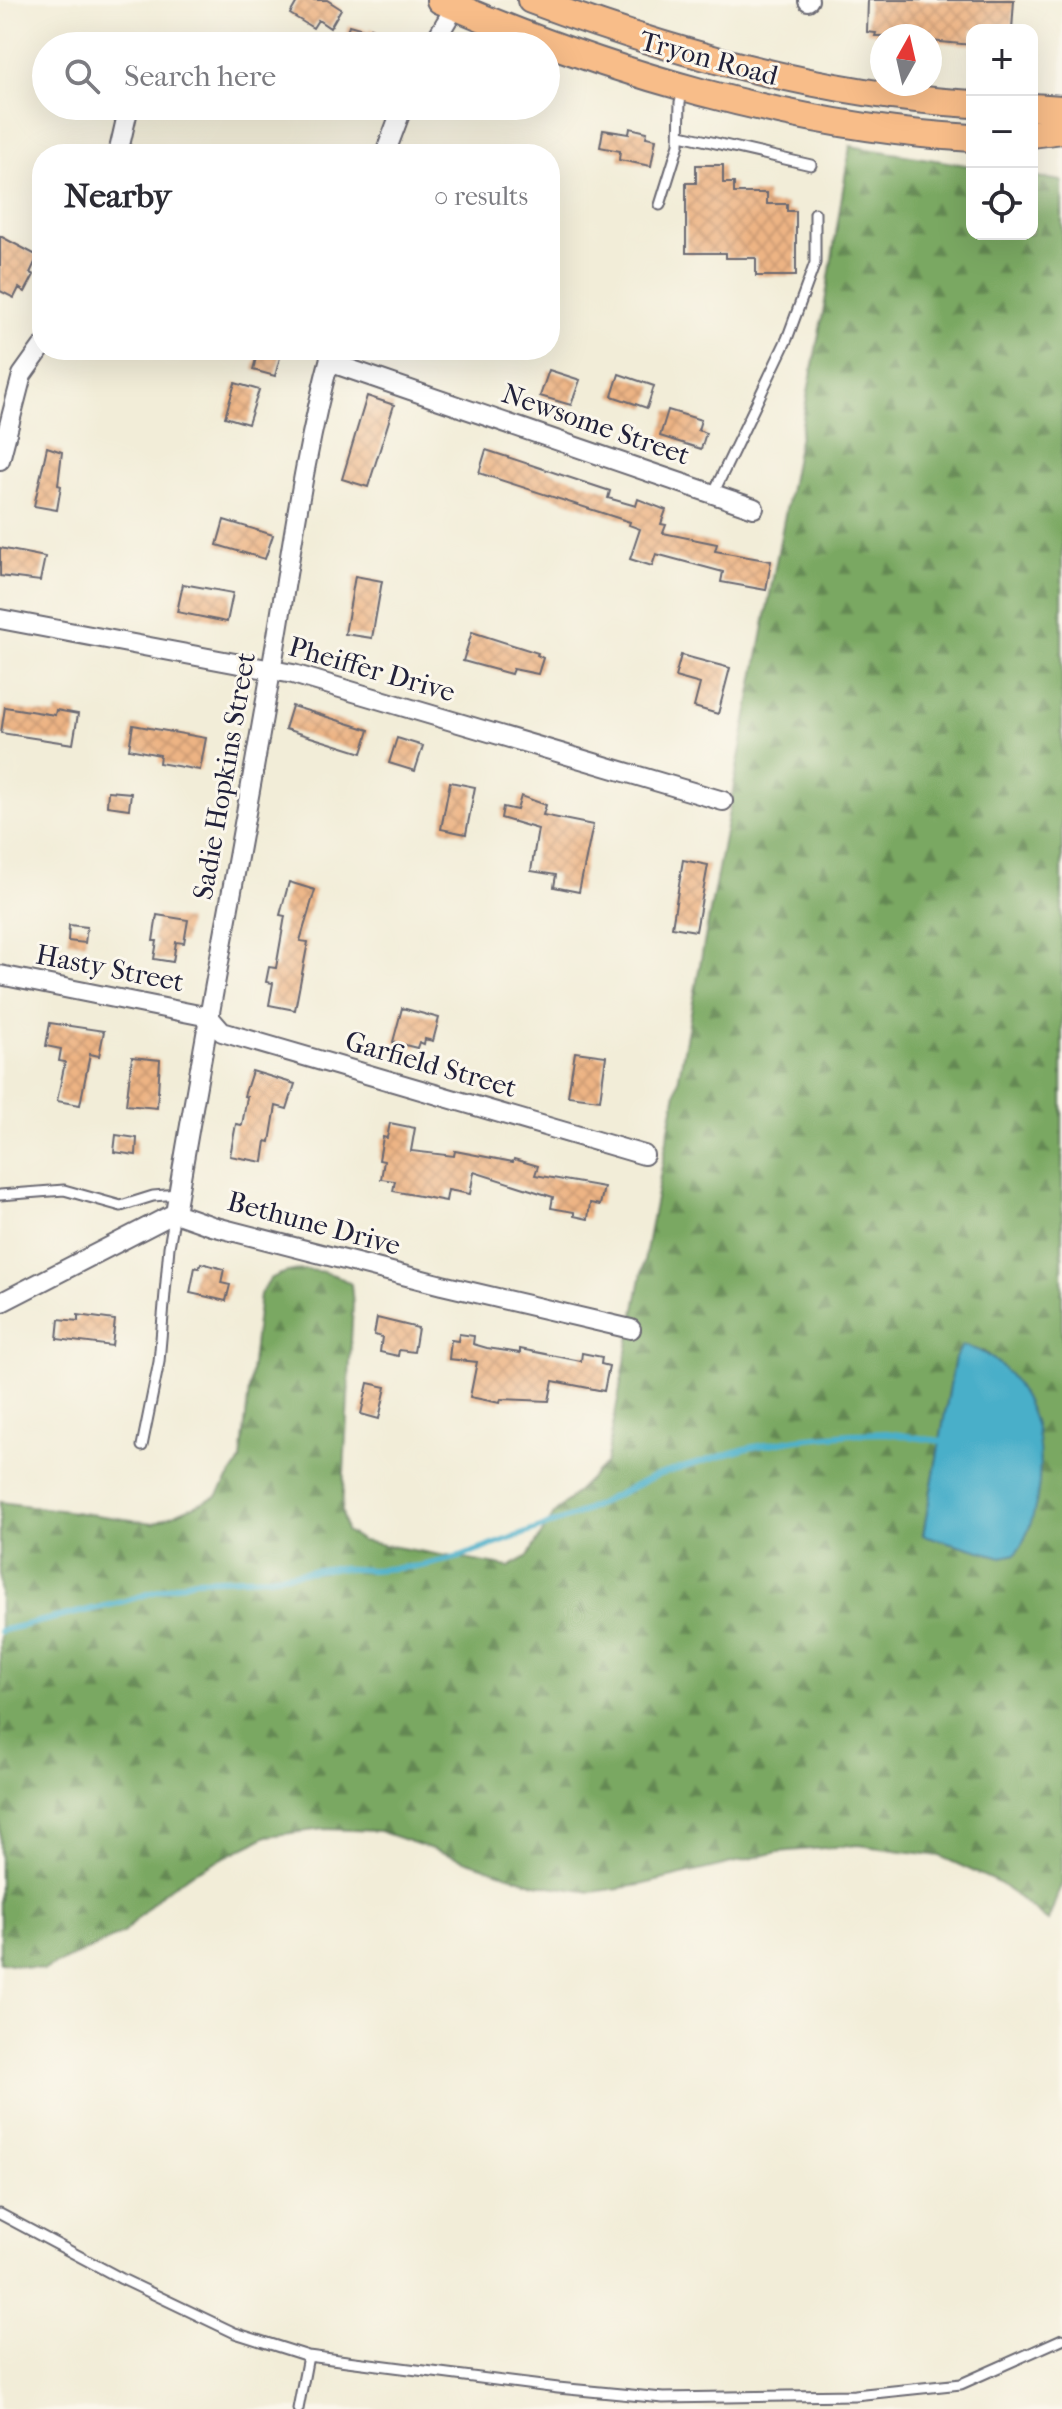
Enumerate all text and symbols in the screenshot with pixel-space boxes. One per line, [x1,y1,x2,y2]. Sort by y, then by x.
street label: Tryon Road [636,24,782,92]
north arrow [870,24,942,96]
map controls [966,24,1038,240]
button: + [966,24,1038,96]
search box [32,32,560,120]
icon: search [60,54,104,98]
text: Search here [124,59,276,94]
button: − [966,96,1038,168]
button: locate [966,168,1038,240]
text: Nearby [64,176,171,216]
text: 0 results [434,181,528,212]
street label: Newsome Street [498,376,694,472]
street label: Pheiffer Drive [285,630,459,709]
street label: Sadie Hopkins Street [186,650,262,902]
street label: Hasty Street [33,937,187,999]
street label: Garfield Street [342,1024,520,1104]
street label: Bethune Drive [224,1184,404,1262]

